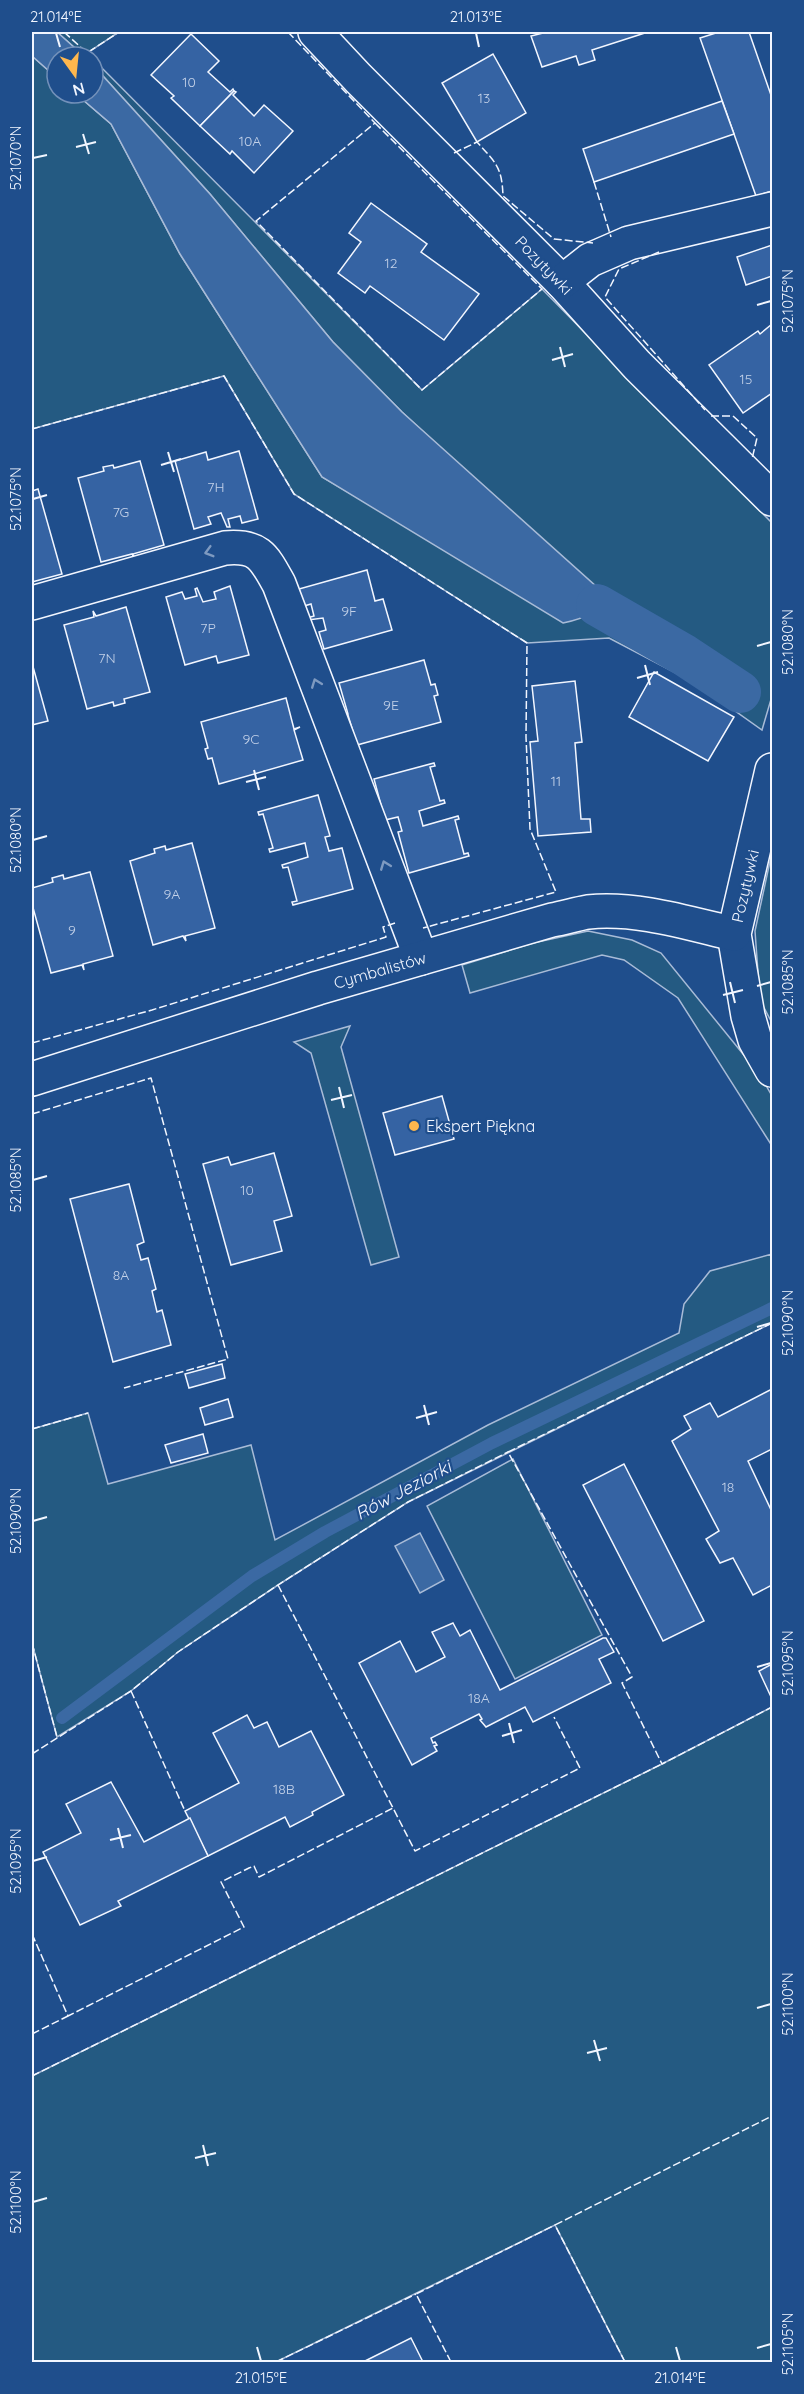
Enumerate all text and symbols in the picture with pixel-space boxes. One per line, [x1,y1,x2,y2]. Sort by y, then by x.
text: 21.014°E [30,7,82,26]
text: 21.013°E [450,7,502,26]
north arrow [45,45,105,105]
house number: 10 [182,73,196,91]
text: N [71,78,87,101]
house number: 13 [478,89,490,107]
text: 52.1070°N [6,126,25,190]
house number: 10A [239,132,261,150]
street label: Pozytywki [511,231,577,299]
house number: 12 [385,254,398,272]
text: 52.1075°N [778,269,797,333]
house number: 15 [740,370,752,388]
text: 52.1075°N [6,467,25,531]
house number: 7H [207,478,225,496]
house number: 7G [113,503,129,521]
one-way arrow [204,545,215,557]
house number: 9F [341,602,357,620]
text: 52.1080°N [778,609,797,675]
house number: 7P [200,619,216,637]
house number: 7N [98,649,116,667]
one-way arrow [311,678,324,689]
house number: 9E [383,696,399,714]
house number: 9C [243,730,259,748]
house number: 11 [551,772,561,790]
text: 52.1080°N [6,807,25,873]
street label: Pozytywki [727,848,763,924]
one-way arrow [380,861,393,871]
house number: 9A [164,885,180,903]
house number: 9 [68,921,76,939]
street label: Cymbalistów [331,947,429,993]
text: 52.1085°N [778,949,797,1015]
place label: Ekspert Piękna [426,1116,535,1136]
marker: Ekspert Piękna [407,1119,421,1133]
text: 52.1085°N [6,1147,25,1213]
house number: 10 [240,1181,254,1199]
house number: 8A [113,1266,129,1284]
text: 52.1090°N [778,1290,797,1356]
water label: Rów Jeziorki [351,1454,457,1525]
house number: 18 [722,1478,734,1496]
text: 52.1090°N [6,1488,25,1554]
text: 52.1095°N [778,1630,797,1696]
house number: 18A [468,1689,490,1707]
house number: 18B [273,1780,295,1798]
text: 52.1095°N [6,1828,25,1894]
text: 52.1100°N [778,1972,797,2036]
text: 52.1100°N [6,2170,25,2234]
text: 52.1105°N [778,2313,797,2375]
text: 21.015°E [235,2368,287,2387]
text: 21.014°E [654,2368,706,2387]

